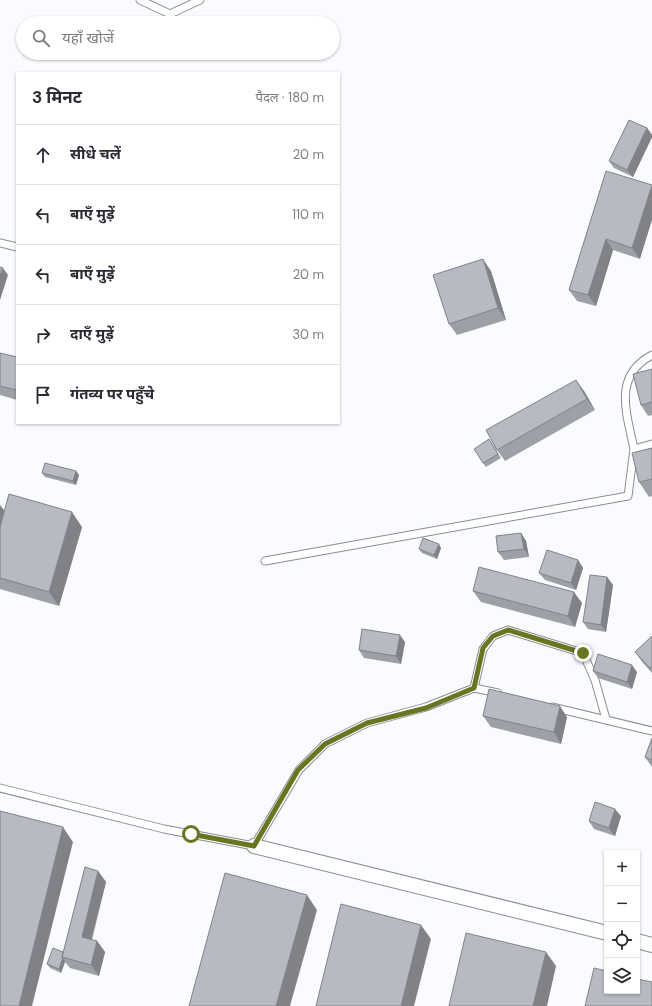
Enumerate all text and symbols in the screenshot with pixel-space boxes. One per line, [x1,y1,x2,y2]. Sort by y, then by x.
search box [16,16,340,60]
icon: search [30,27,52,49]
text: यहाँ खोजें [62,28,114,48]
text: 3 मिनट [32,86,82,108]
text: पैदल · 180 m [256,89,324,106]
icon: ahead [32,144,54,166]
text: सीधे चलें [70,144,121,164]
text: 20 m [293,146,324,163]
icon: left [32,204,54,226]
text: बाएँ मुड़ें [70,204,115,224]
text: 110 m [292,206,324,223]
icon: left [32,264,54,286]
text: बाएँ मुड़ें [70,264,115,284]
text: 20 m [293,266,324,283]
icon: right [32,324,54,346]
text: दाएँ मुड़ें [70,324,114,344]
text: 30 m [292,326,324,343]
icon: arrive [32,384,54,406]
text: गंतव्य पर पहुँचे [70,384,154,404]
route end [574,644,592,662]
route start [182,825,200,843]
map controls [604,850,640,994]
button: + [604,850,640,886]
button: − [604,886,640,922]
button: locate [604,922,640,958]
button: layers [604,958,640,994]

